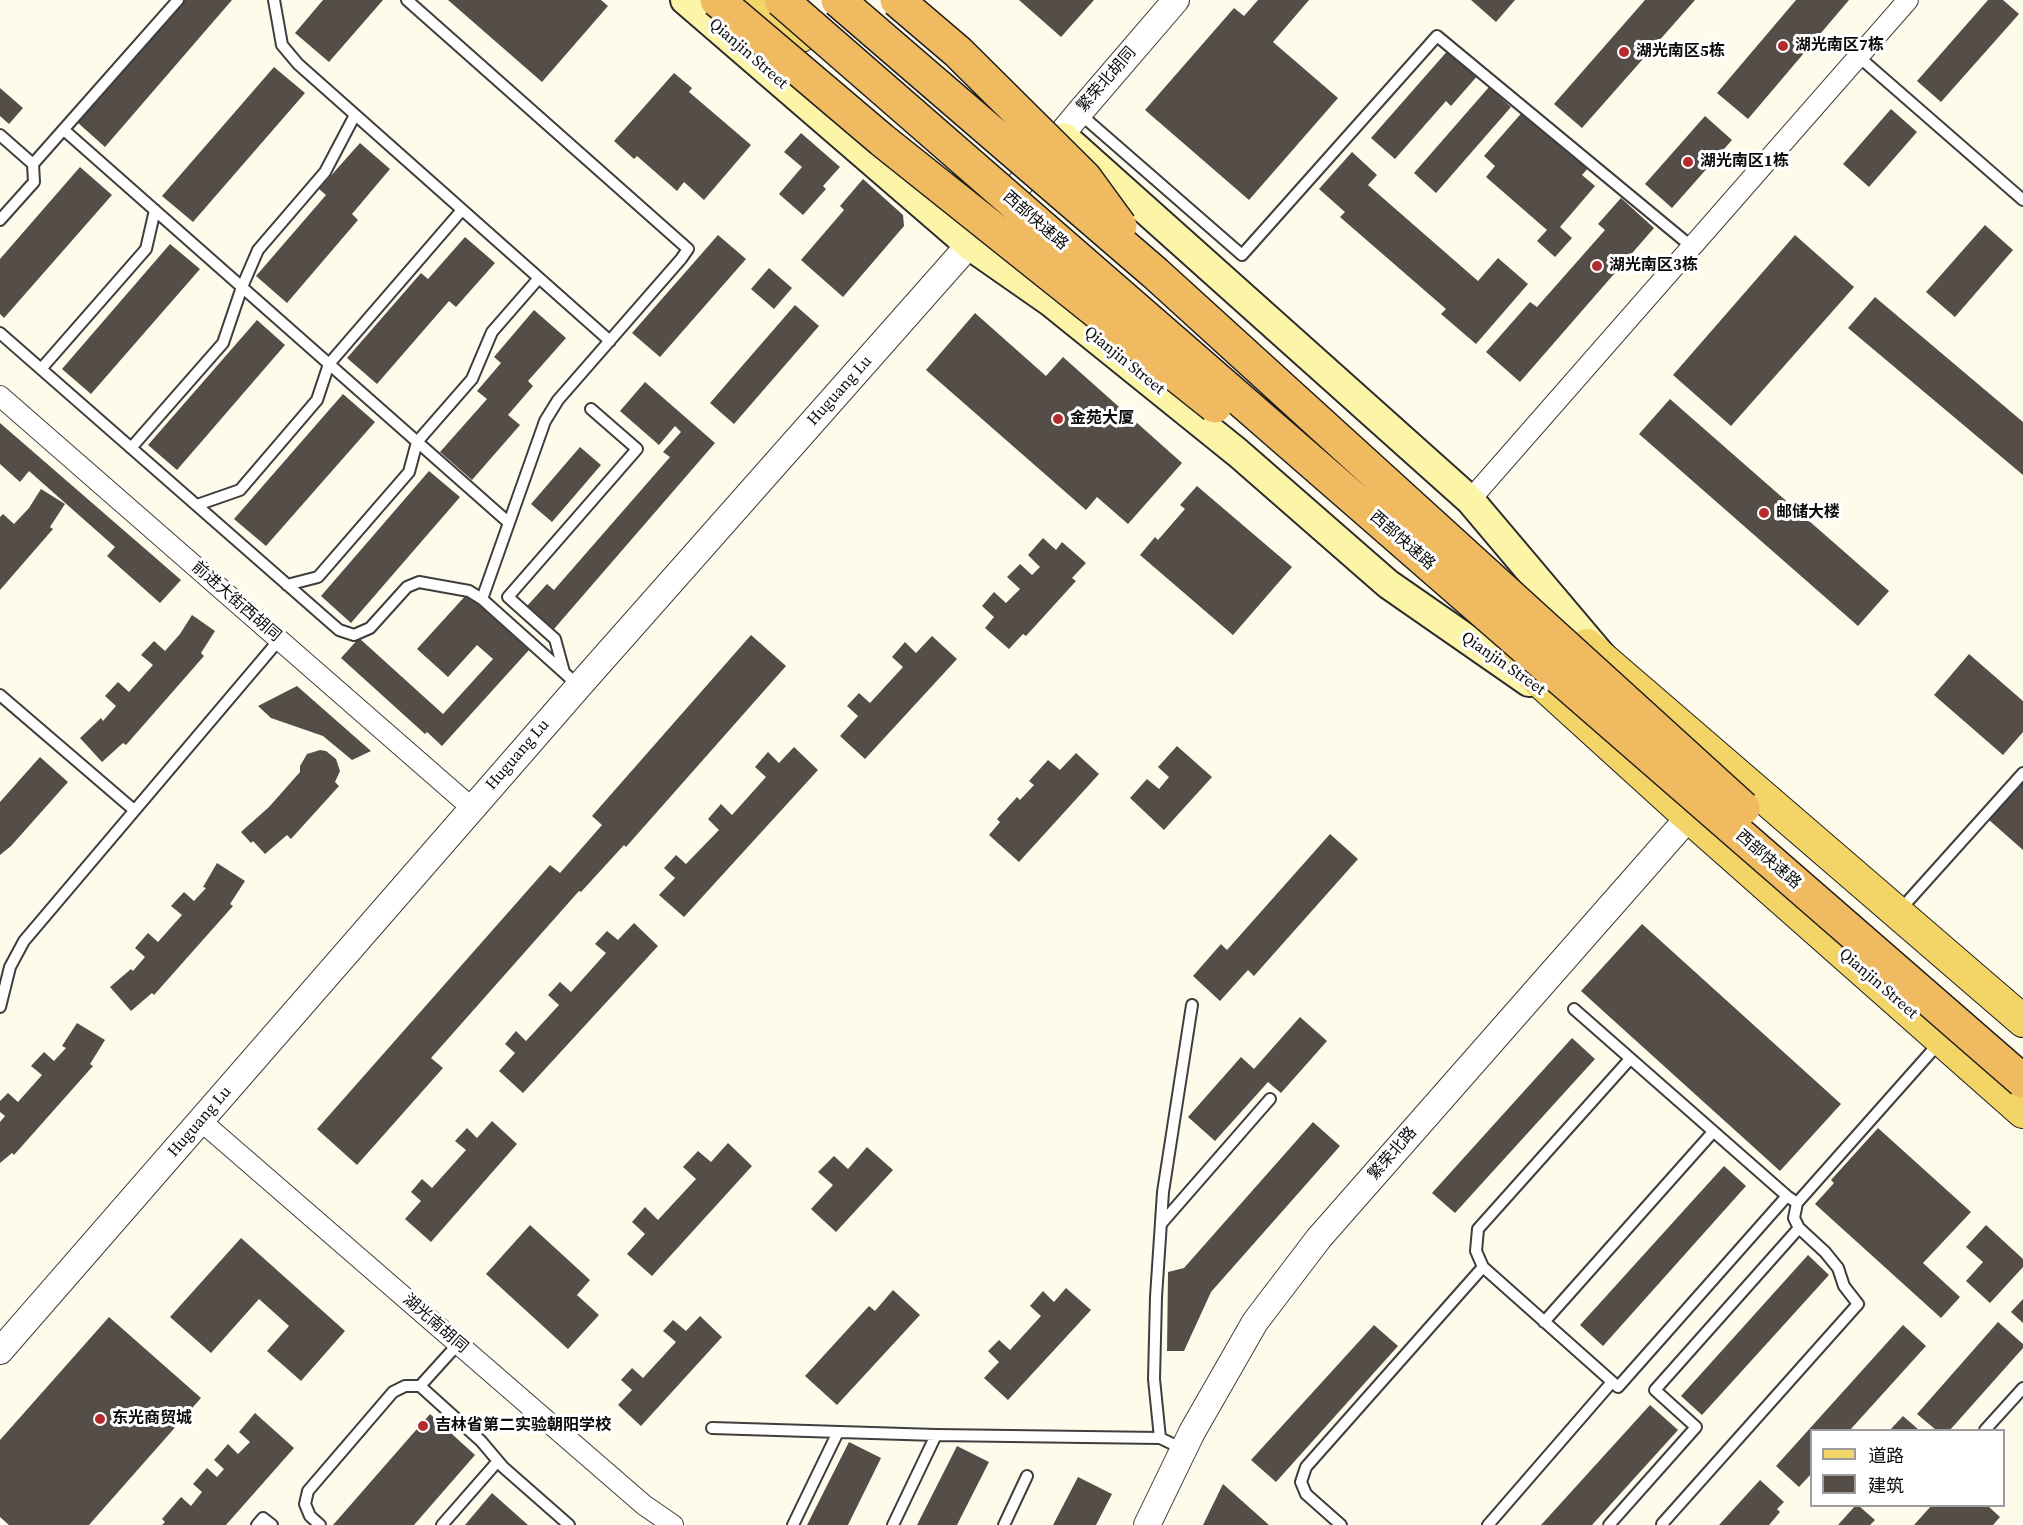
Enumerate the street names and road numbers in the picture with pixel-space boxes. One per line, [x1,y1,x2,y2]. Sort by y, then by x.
street label: Qianjin Street [705,15,791,93]
street label: 繁荣北胡同 [1074,44,1140,116]
street label: 西部快速路 [999,188,1071,254]
street label: Qianjin Street [1080,323,1168,399]
street label: Huguang Lu [804,352,876,430]
street label: 西部快速路 [1366,508,1438,574]
street label: 前进大街西胡同 [187,558,285,646]
street label: Qianjin Street [1457,628,1549,700]
street label: Huguang Lu [482,716,554,794]
street label: 西部快速路 [1732,827,1804,893]
street label: Qianjin Street [1835,945,1921,1023]
street label: Huguang Lu [164,1083,236,1161]
street label: 繁荣北路 [1365,1124,1421,1184]
street label: 湖光南胡同 [399,1291,471,1357]

